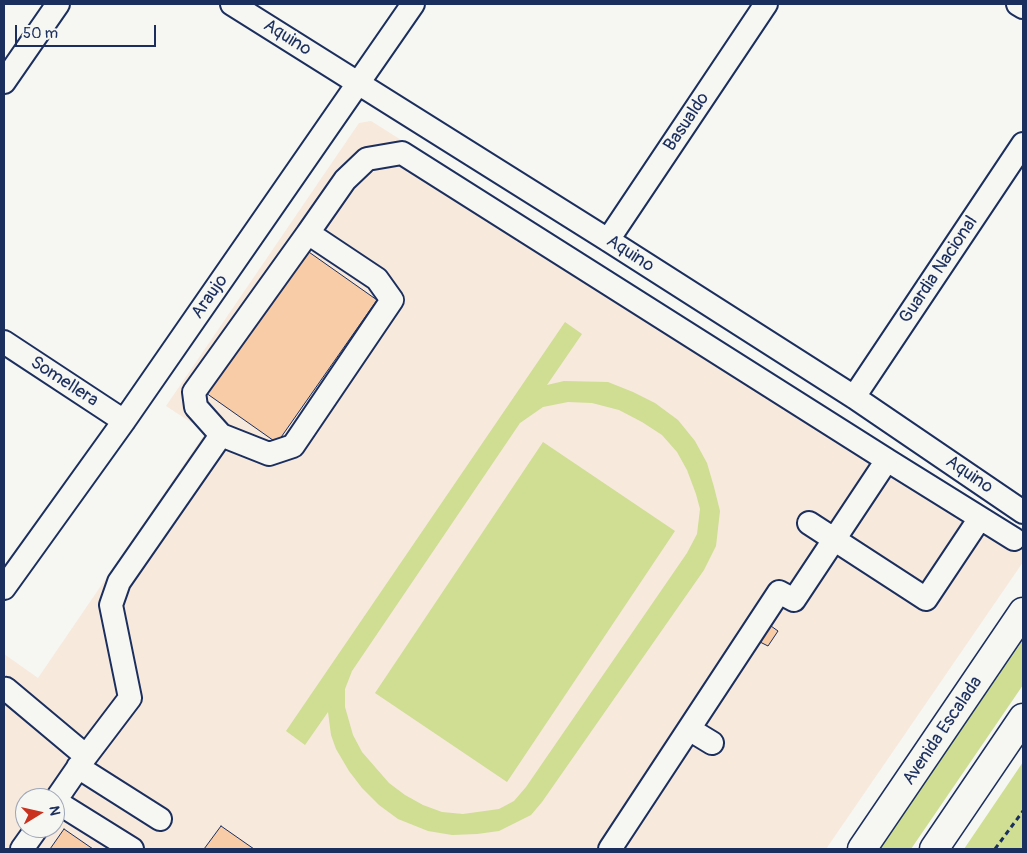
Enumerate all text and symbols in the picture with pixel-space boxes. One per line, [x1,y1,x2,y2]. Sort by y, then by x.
scale bar [18,15,159,47]
street label: Aquino [259,15,315,61]
text: 50 m [23,24,58,43]
street label: Basualdo [660,89,714,155]
street label: Guardia Nacional [895,212,983,328]
street label: Aquino [602,231,658,277]
street label: Araujo [187,271,233,323]
street label: Somellera [26,352,102,412]
street label: Aquino [941,451,997,499]
street label: Avenida Escalada [899,673,987,789]
north arrow [15,788,65,838]
text: N [45,805,63,817]

